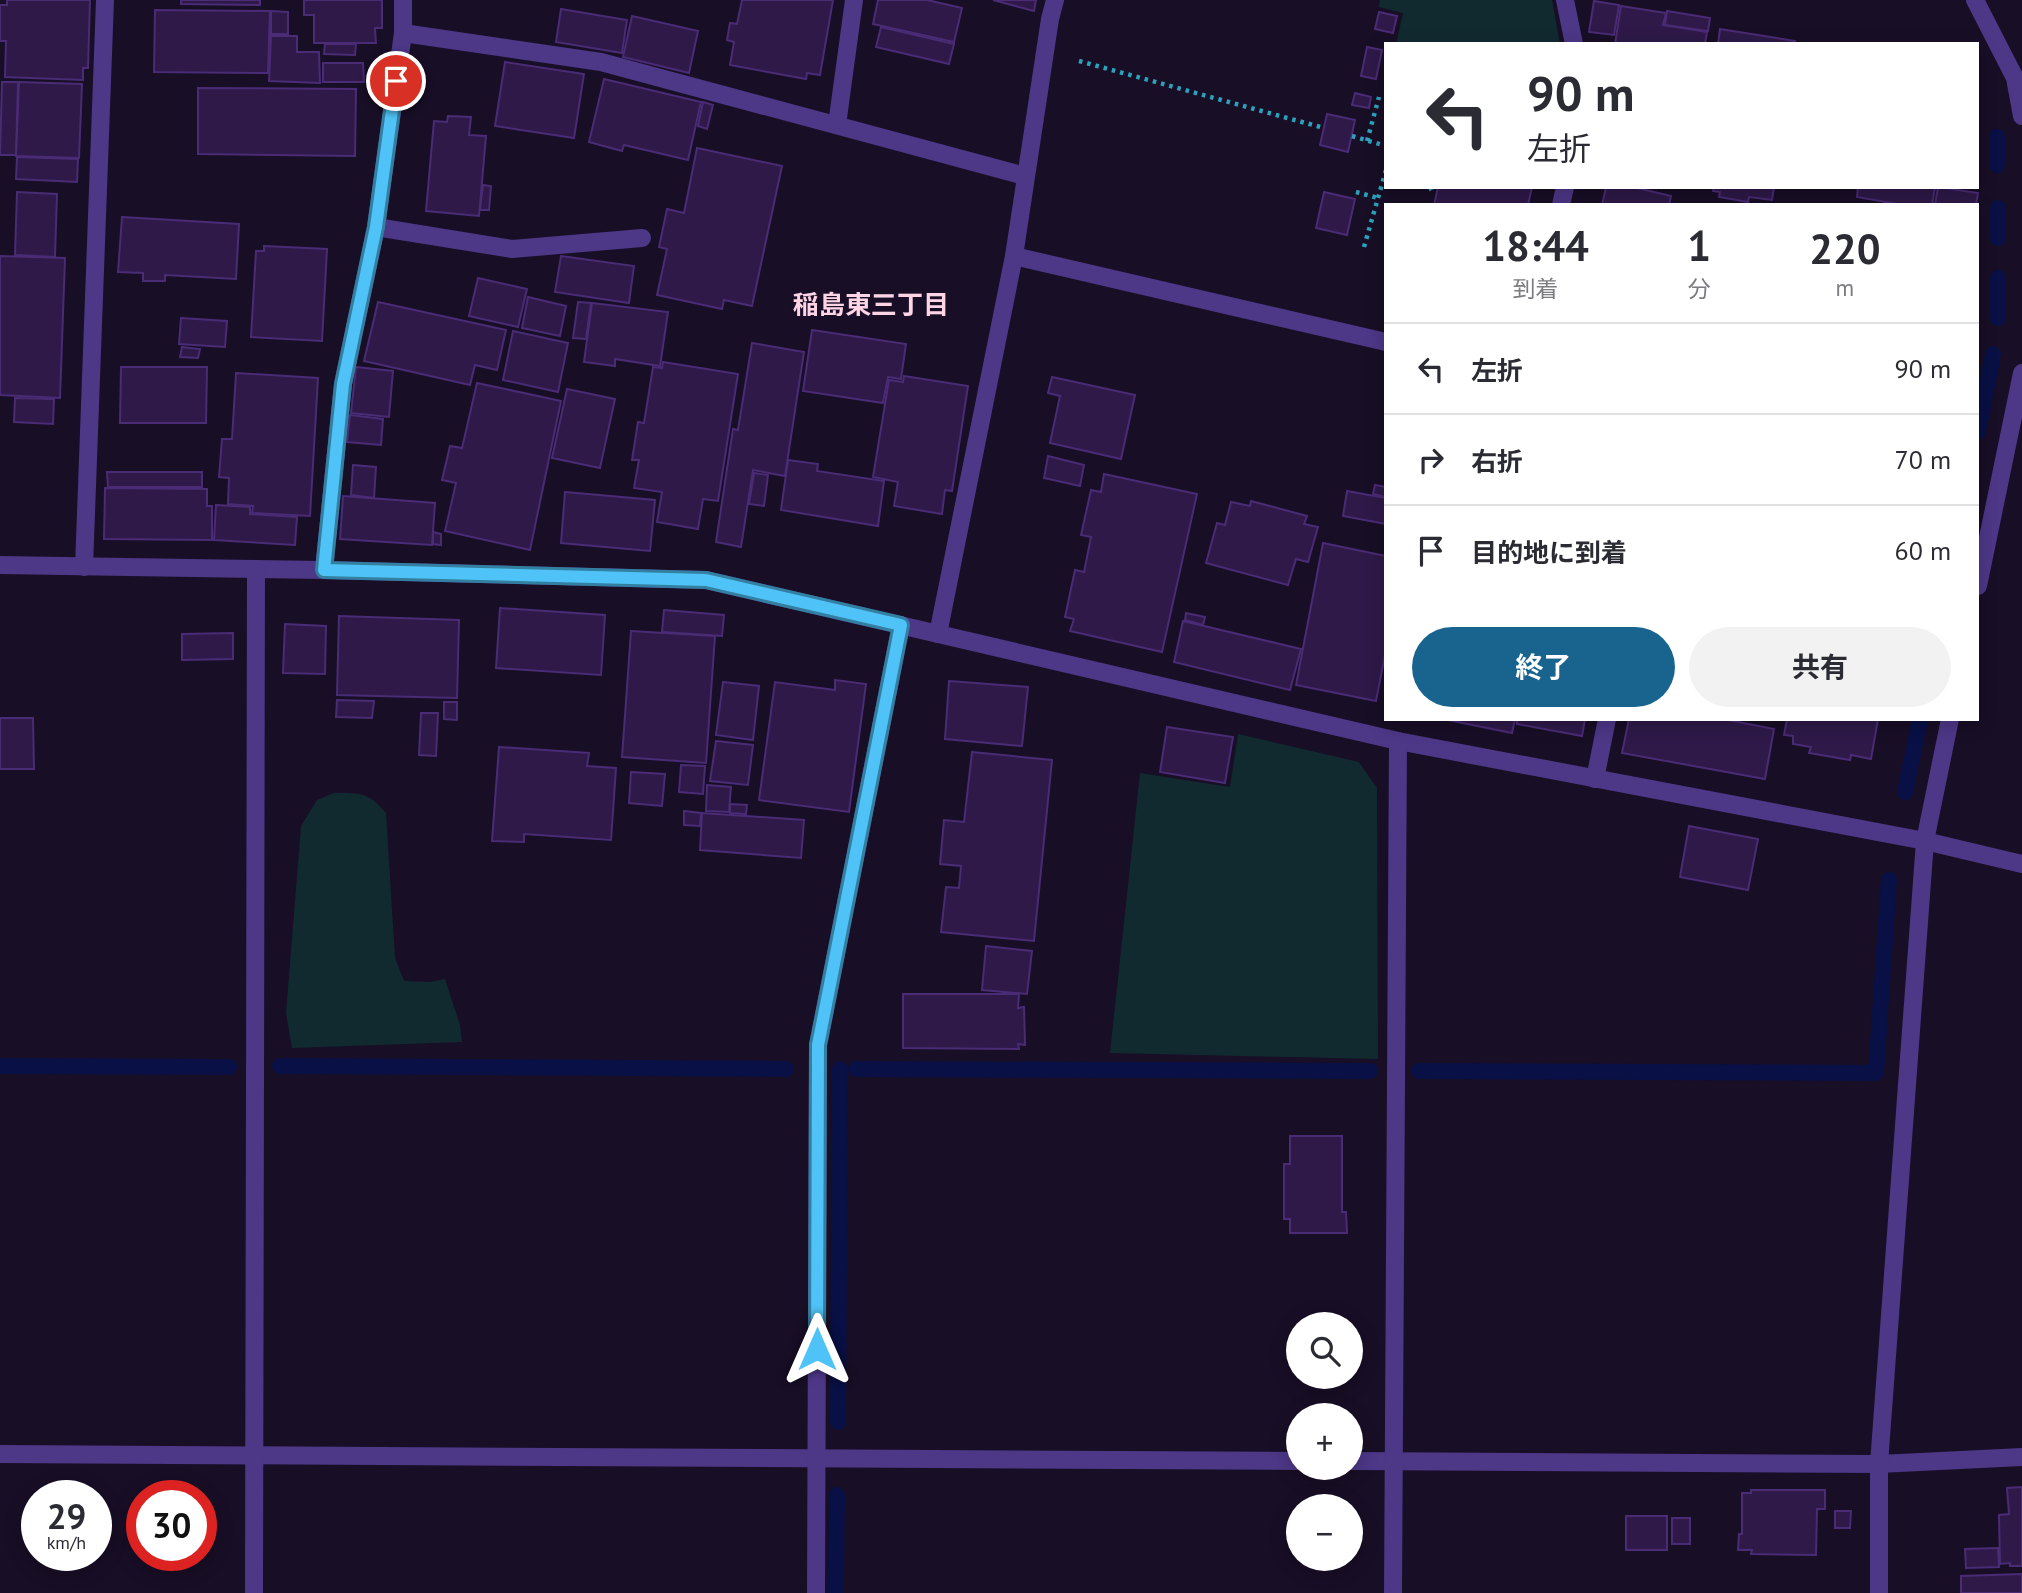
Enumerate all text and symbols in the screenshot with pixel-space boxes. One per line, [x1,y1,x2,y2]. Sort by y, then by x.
pin [366,51,426,111]
text: 90 m [1527,61,1634,125]
icon: arrive [377,62,415,100]
icon: left [1412,70,1503,161]
text: 左折 [1527,127,1591,169]
text: 18:44 [1482,218,1589,273]
text: 1 [1687,218,1711,273]
text: 220 [1809,221,1881,276]
text: m [1836,273,1854,302]
text: 到着 [1513,274,1559,303]
text: 分 [1688,274,1711,303]
district label: 稲島東三丁目 [793,288,949,321]
icon: left [1412,350,1450,388]
text: 90 m [1895,352,1951,385]
text: 左折 [1471,354,1523,387]
icon: right [1412,441,1450,479]
text: 70 m [1895,443,1951,476]
text: 右折 [1471,445,1523,478]
icon: arrive [1412,532,1450,570]
text: 60 m [1895,534,1951,567]
text: 目的地に到着 [1471,536,1627,569]
button: 終了 [1412,627,1675,707]
button: 共有 [1689,627,1951,707]
position arrow [780,1312,854,1386]
map controls [1286,1312,1363,1571]
button: search [1286,1312,1363,1389]
button: + [1286,1403,1363,1480]
speed limit sign: 30 [126,1480,217,1571]
text: 29 [47,1493,86,1539]
button: − [1286,1494,1363,1571]
text: km/h [47,1531,86,1554]

